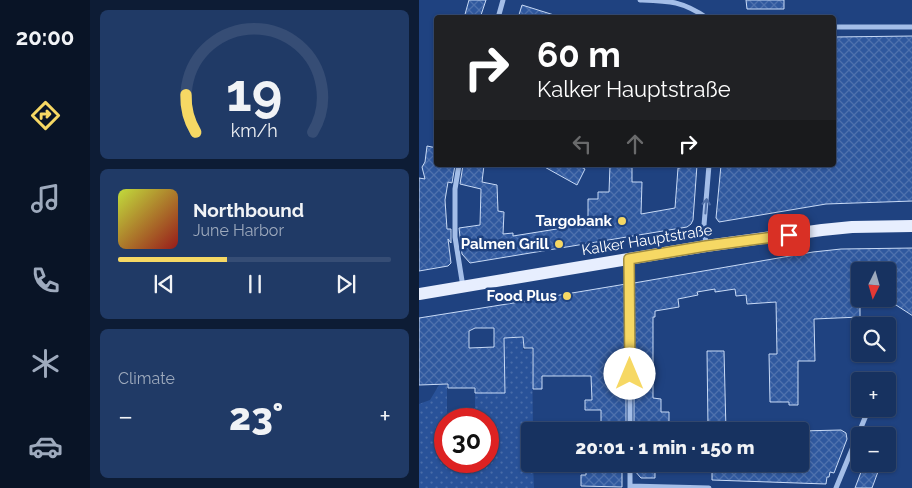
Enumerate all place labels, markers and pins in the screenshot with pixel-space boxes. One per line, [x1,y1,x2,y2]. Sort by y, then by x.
place label: Targobank [536,212,613,230]
pin [768,214,810,256]
marker: Targobank [616,215,628,227]
place label: Palmen Grill [461,235,549,253]
marker: Palmen Grill [553,238,565,250]
place label: Food Plus [487,287,557,305]
marker: Food Plus [561,290,573,302]

